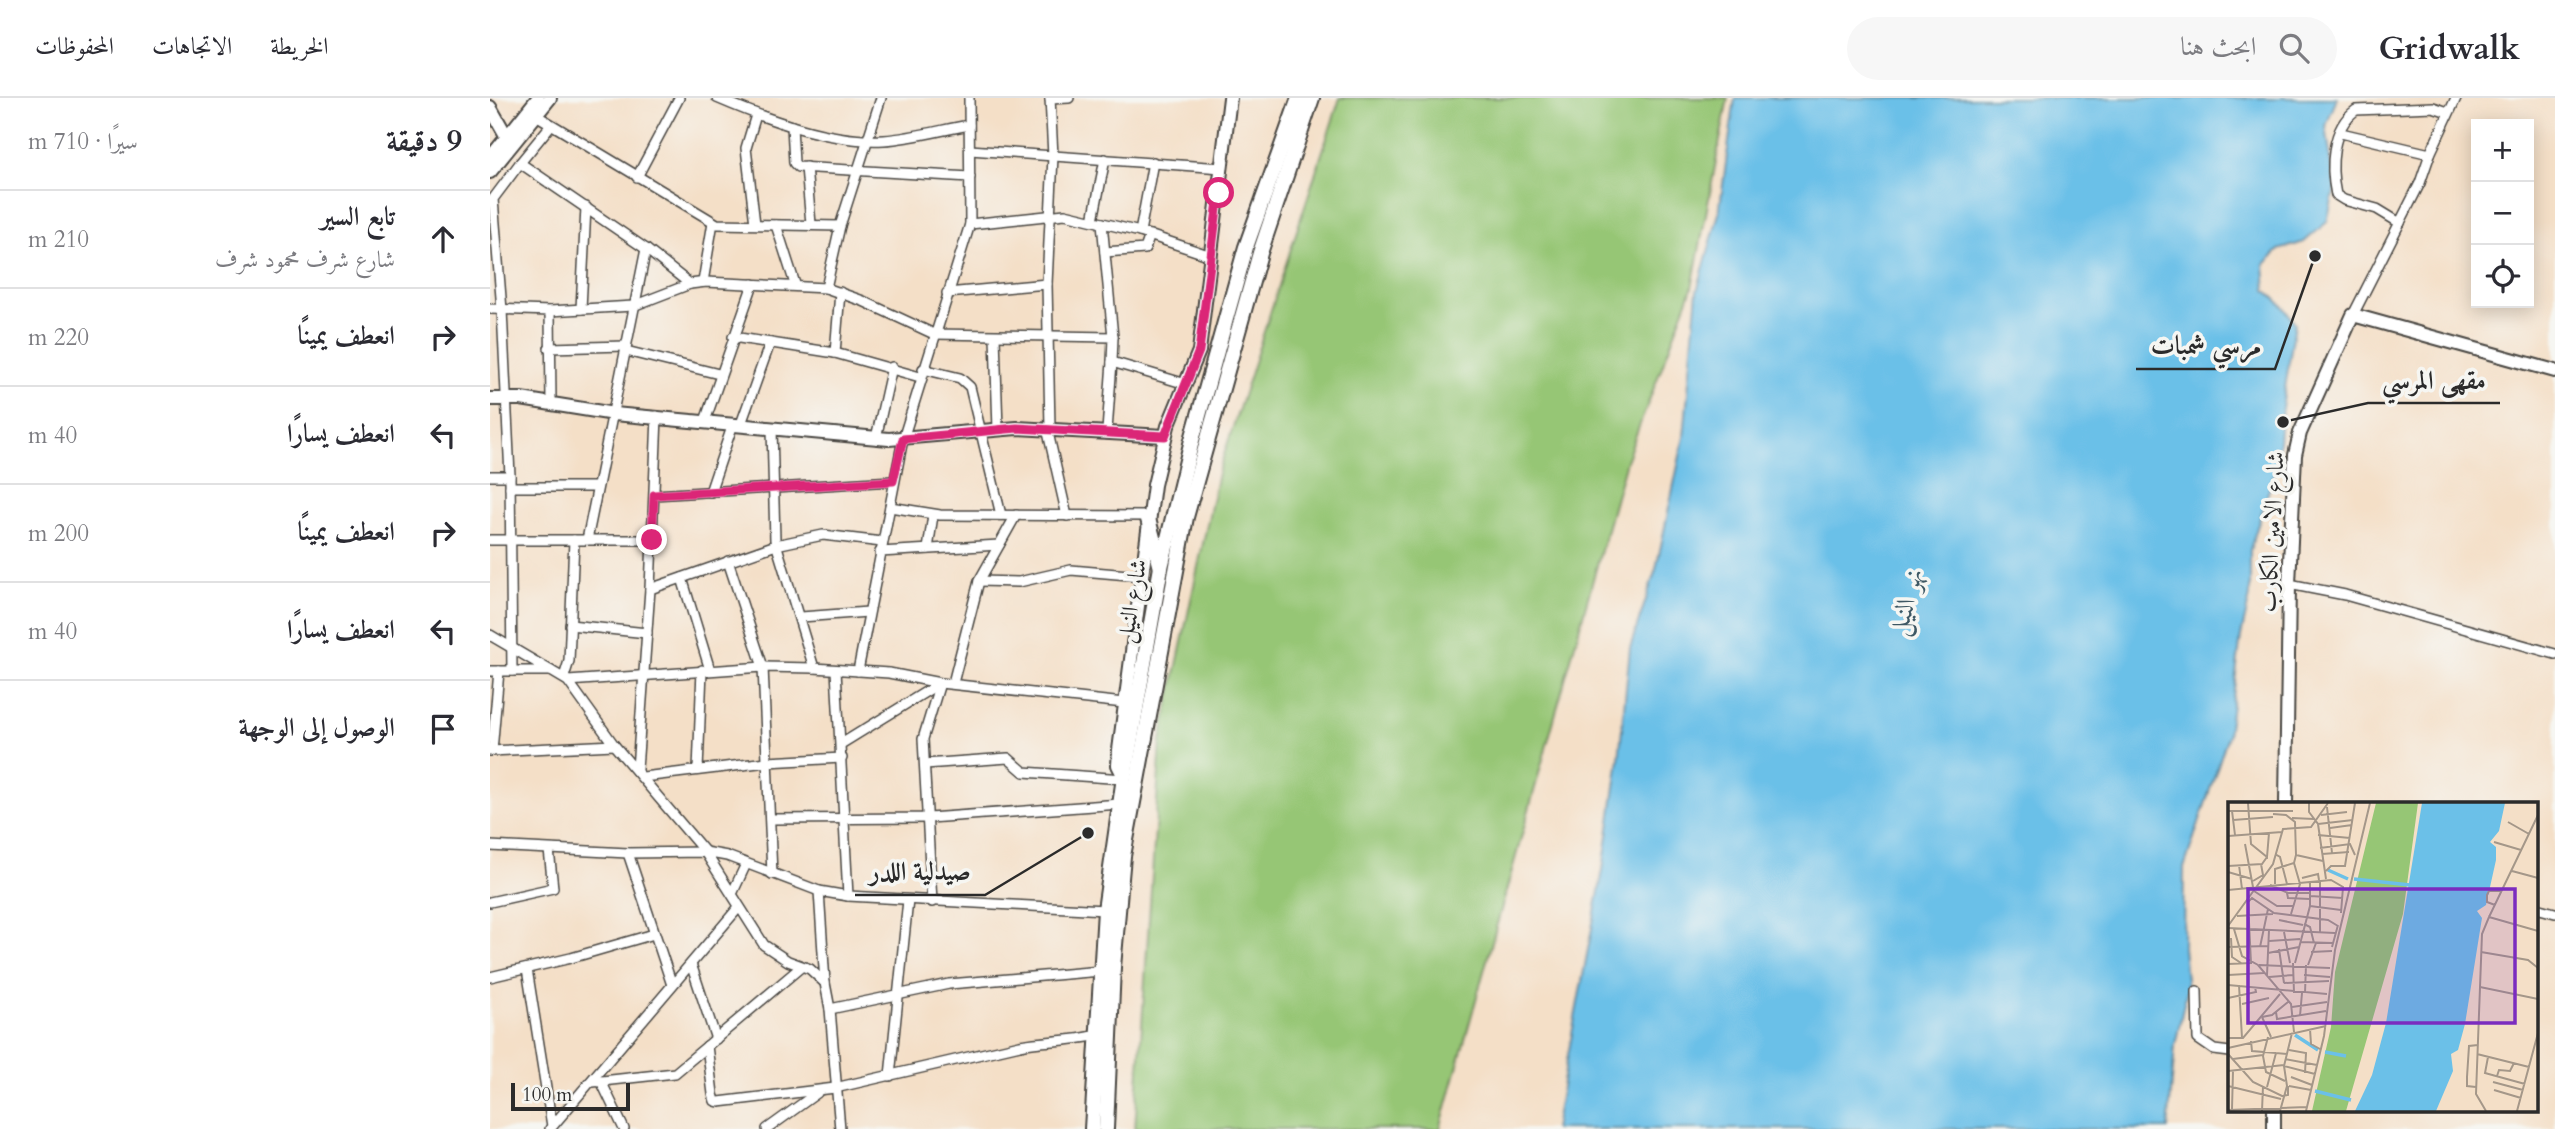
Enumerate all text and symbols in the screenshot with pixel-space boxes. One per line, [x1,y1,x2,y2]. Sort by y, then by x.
search box [1847,17,2337,80]
text: Gridwalk [2379,26,2520,71]
text: ابحث هنا [2180,29,2257,64]
icon: search [2275,29,2313,67]
text: المحفوظات [35,30,114,63]
text: الاتجاهات [152,30,232,63]
text: الخريطة [270,30,329,63]
map controls [2471,119,2534,308]
button: + [2471,119,2534,182]
text: 9 دقيقة [386,121,462,162]
text: سيرًا · 710 m [28,126,138,157]
route start [1203,177,1234,208]
button: − [2471,182,2534,245]
text: تابع السير [320,199,395,234]
icon: ahead [424,220,462,258]
text: 210 m [28,224,89,255]
text: شارع شرف محمود شرف [215,244,395,275]
button: locate [2471,245,2534,308]
text: انعطف يمينًا [297,318,395,353]
icon: right [424,318,462,356]
text: 220 m [28,322,89,353]
callout: مرسي شمبات [2136,322,2275,369]
text: مرسي شمبات [2151,328,2261,369]
callout: مقهى المرسي [2368,356,2500,403]
text: مقهى المرسي [2382,363,2486,404]
text: انعطف يسارًا [287,416,395,451]
icon: left [424,416,462,454]
text: 40 m [28,420,77,451]
street label: شارع الامين الكارب [2251,451,2296,613]
text: انعطف يمينًا [297,514,395,549]
icon: right [424,514,462,552]
text: 200 m [28,518,89,549]
route end [636,524,667,555]
street label: شارع النيل [1108,556,1159,646]
water label: نهر النيل [1881,564,1931,640]
text: انعطف يسارًا [287,612,395,647]
icon: left [424,612,462,650]
text: 40 m [28,616,77,647]
text: الوصول إلى الوجهة [239,710,395,745]
icon: arrive [424,710,462,748]
inset map [2228,802,2538,1112]
callout: صيدلية اللدر [855,848,985,895]
text: صيدلية اللدر [866,854,971,889]
scale bar [511,1080,630,1112]
text: 100 m [522,1082,572,1108]

